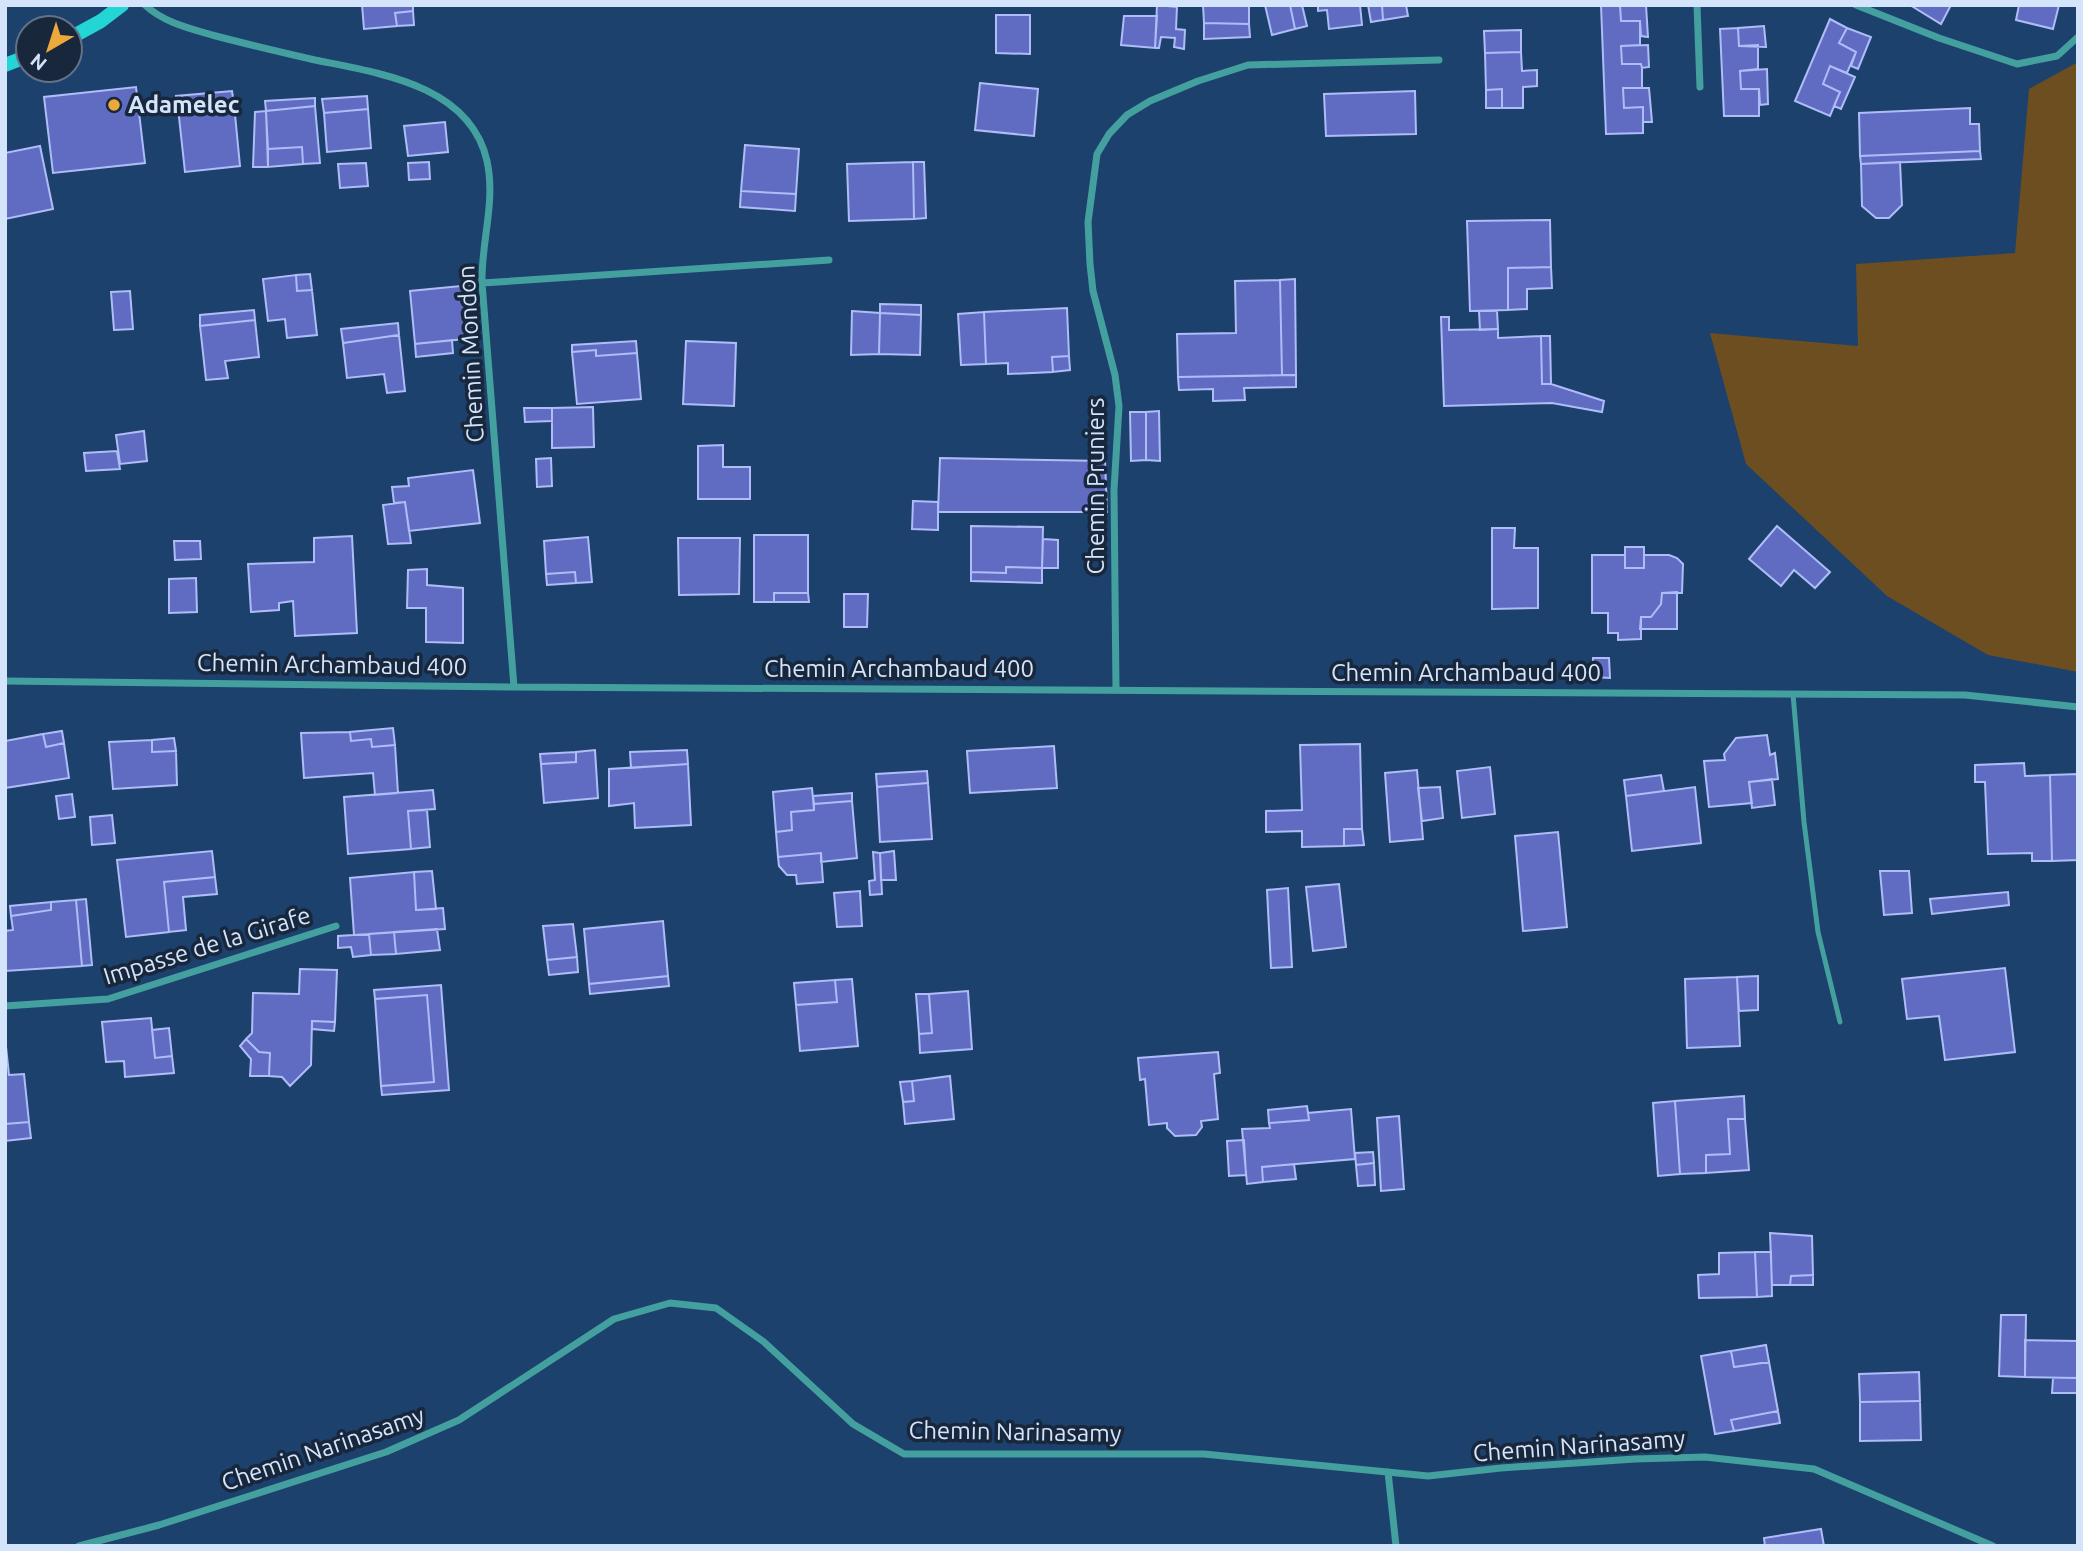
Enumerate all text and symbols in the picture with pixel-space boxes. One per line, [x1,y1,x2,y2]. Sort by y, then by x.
north arrow [14,14,84,84]
text: N [26,49,51,75]
place label: Adamelec [128,91,240,118]
marker: Adamelec [106,97,122,113]
street label: Chemin Mondon [452,265,489,444]
street label: Chemin Pruniers [1082,398,1109,574]
street label: Chemin Archambaud 400 [197,649,467,680]
street label: Chemin Archambaud 400 [764,655,1034,682]
street label: Chemin Archambaud 400 [1331,659,1601,686]
street label: Impasse de la Girafe [100,901,314,990]
street label: Chemin Narinasamy [218,1401,428,1496]
street label: Chemin Narinasamy [908,1416,1122,1447]
street label: Chemin Narinasamy [1472,1425,1687,1466]

